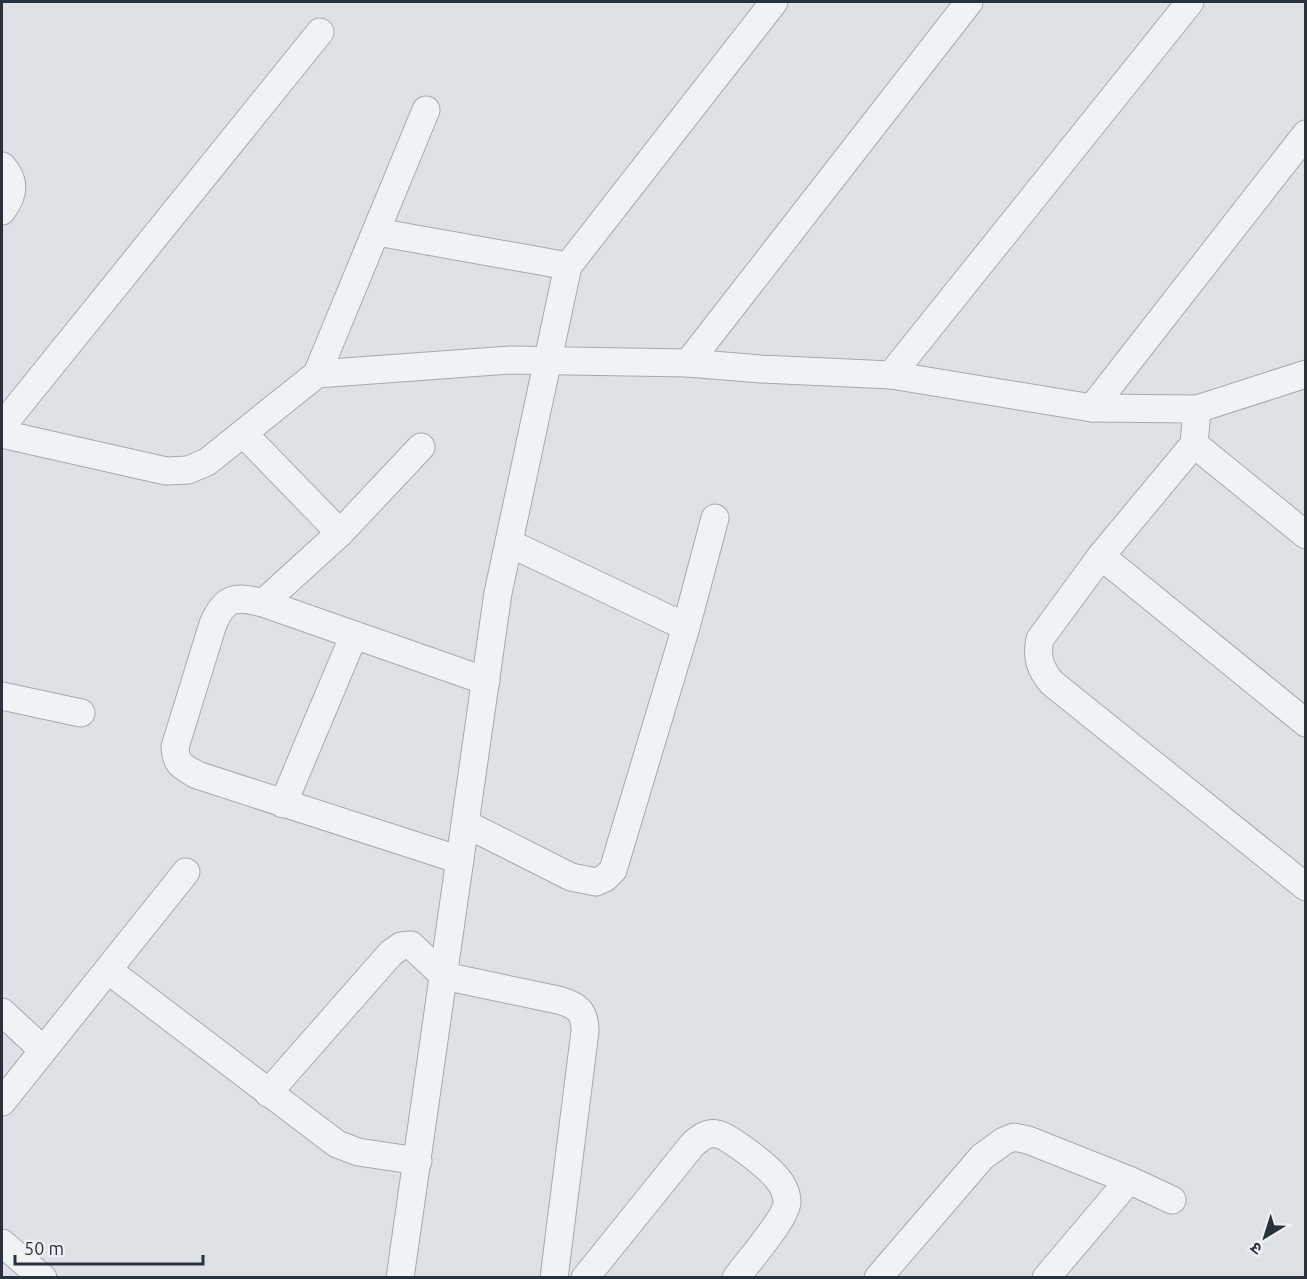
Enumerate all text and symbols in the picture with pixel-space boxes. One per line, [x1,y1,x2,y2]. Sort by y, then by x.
north arrow [1235,1207,1295,1267]
scale bar [15,1228,202,1266]
text: 50 m [24,1238,64,1258]
text: उ [1246,1238,1265,1259]

